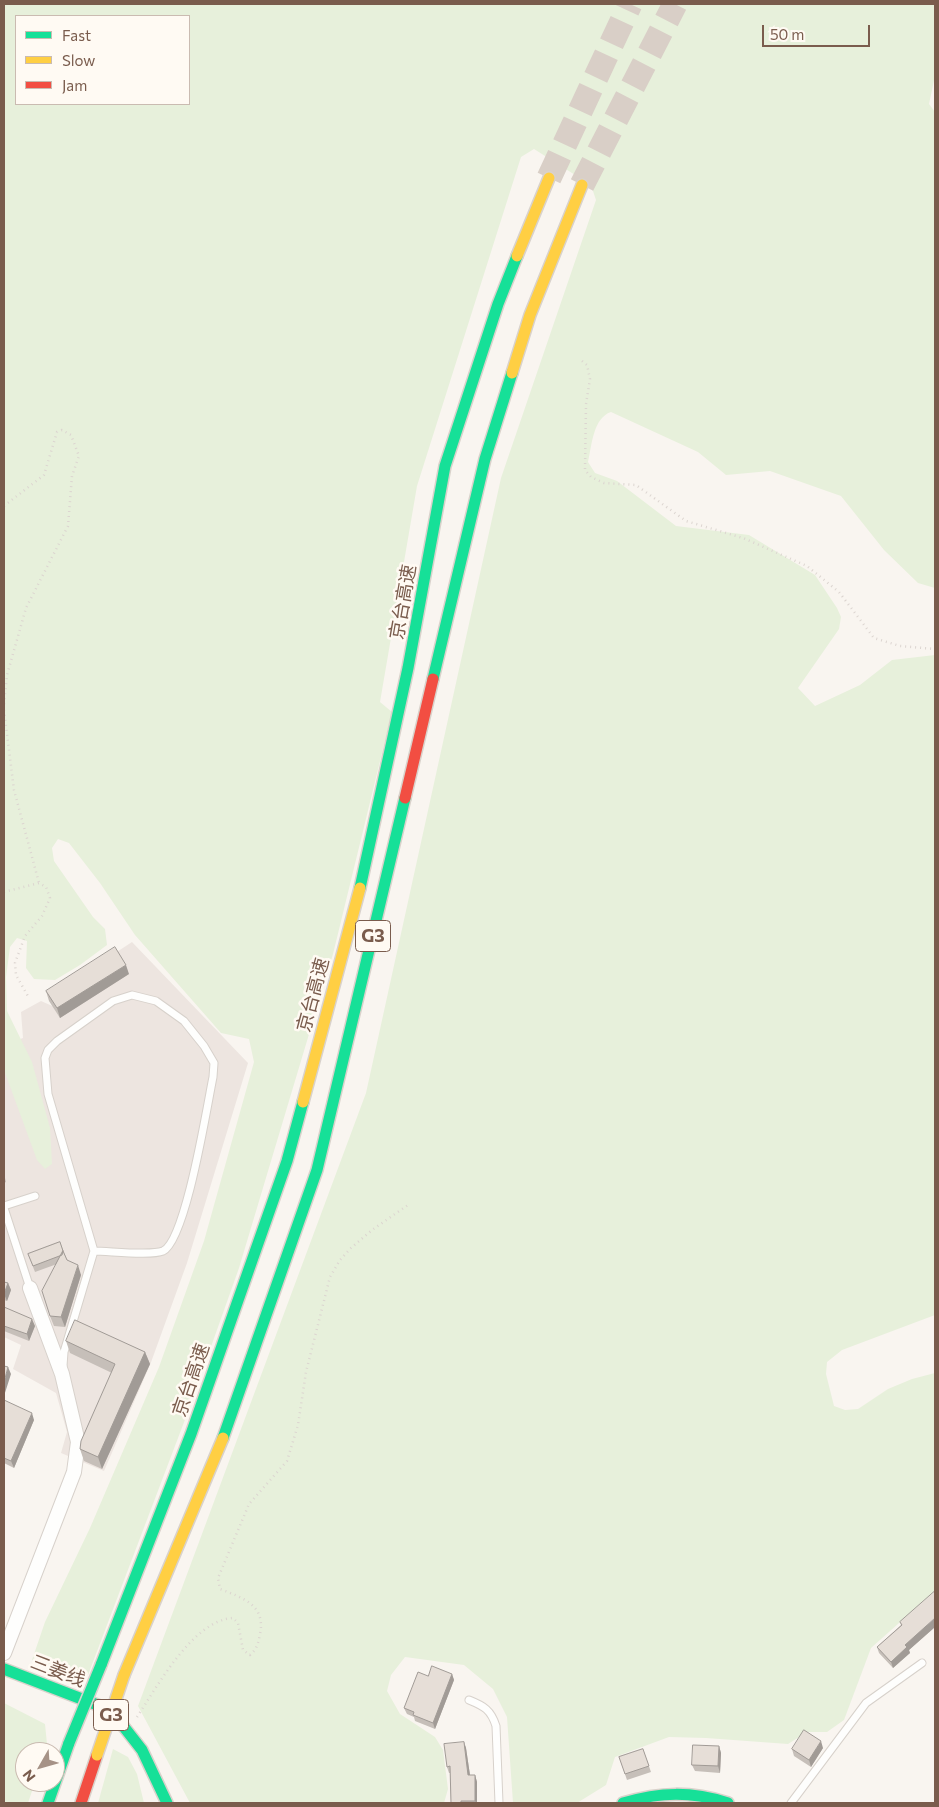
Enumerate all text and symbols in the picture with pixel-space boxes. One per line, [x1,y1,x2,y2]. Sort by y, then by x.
legend [15,15,190,105]
scale bar [764,15,872,47]
text: 50 m [770,25,804,43]
text: Fast [62,26,91,44]
text: Slow [62,51,95,69]
text: Jam [62,76,87,94]
street label: 京台高速 [385,563,421,641]
road number: G3 [356,920,390,951]
street label: 京台高速 [292,955,334,1035]
street label: 京台高速 [168,1340,214,1420]
street label: 三姜线 [27,1650,89,1692]
road number: G3 [94,1700,128,1730]
north arrow [15,1742,65,1792]
text: N [19,1767,39,1785]

